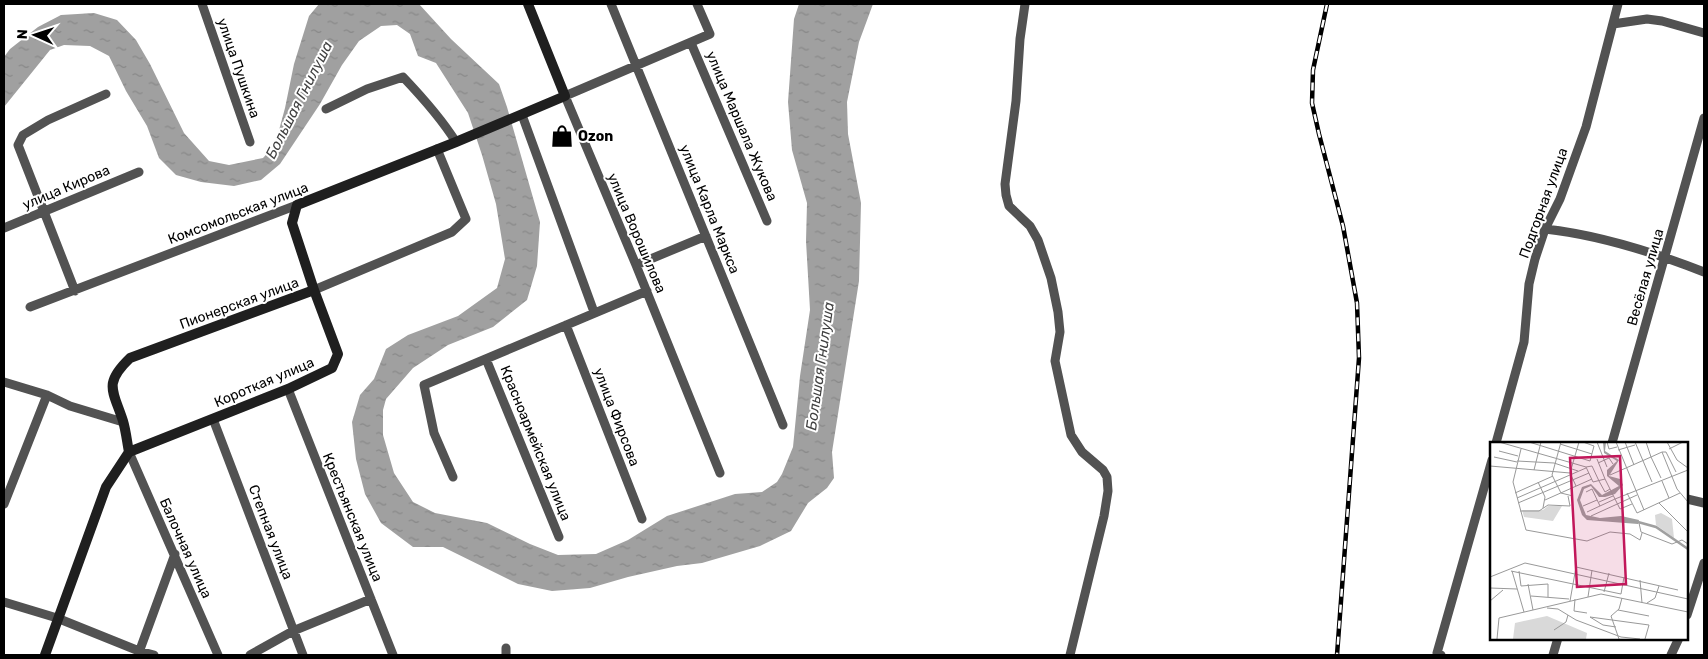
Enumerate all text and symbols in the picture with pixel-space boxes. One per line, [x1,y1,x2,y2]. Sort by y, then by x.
north arrow [10,10,60,60]
street label: улица Пушкина [213,16,264,120]
text: N [14,29,31,40]
water label: Большая Гнилуша [262,38,336,162]
street label: улица Маршала Жукова [702,49,781,204]
shop icon: Ozon [549,123,575,149]
place label: Ozon [578,128,613,145]
street label: улица Карла Маркса [676,142,743,276]
street label: Подгорная улица [1516,146,1571,261]
street label: улица Кирова [20,161,112,213]
street label: улица Ворошилова [604,171,670,296]
street label: Комсомольская улица [166,179,311,248]
street label: Весёлая улица [1624,227,1667,327]
street label: Пионерская улица [177,274,301,333]
water label: Большая Гнилуша [802,301,838,431]
street label: Короткая улица [212,354,317,411]
street label: Красноармейская улица [497,363,574,523]
street label: улица Фирсова [590,366,643,469]
inset map [1490,442,1688,639]
street label: Крестьянская улица [319,450,386,584]
street label: Степная улица [245,482,296,582]
street label: Балочная улица [156,495,215,601]

